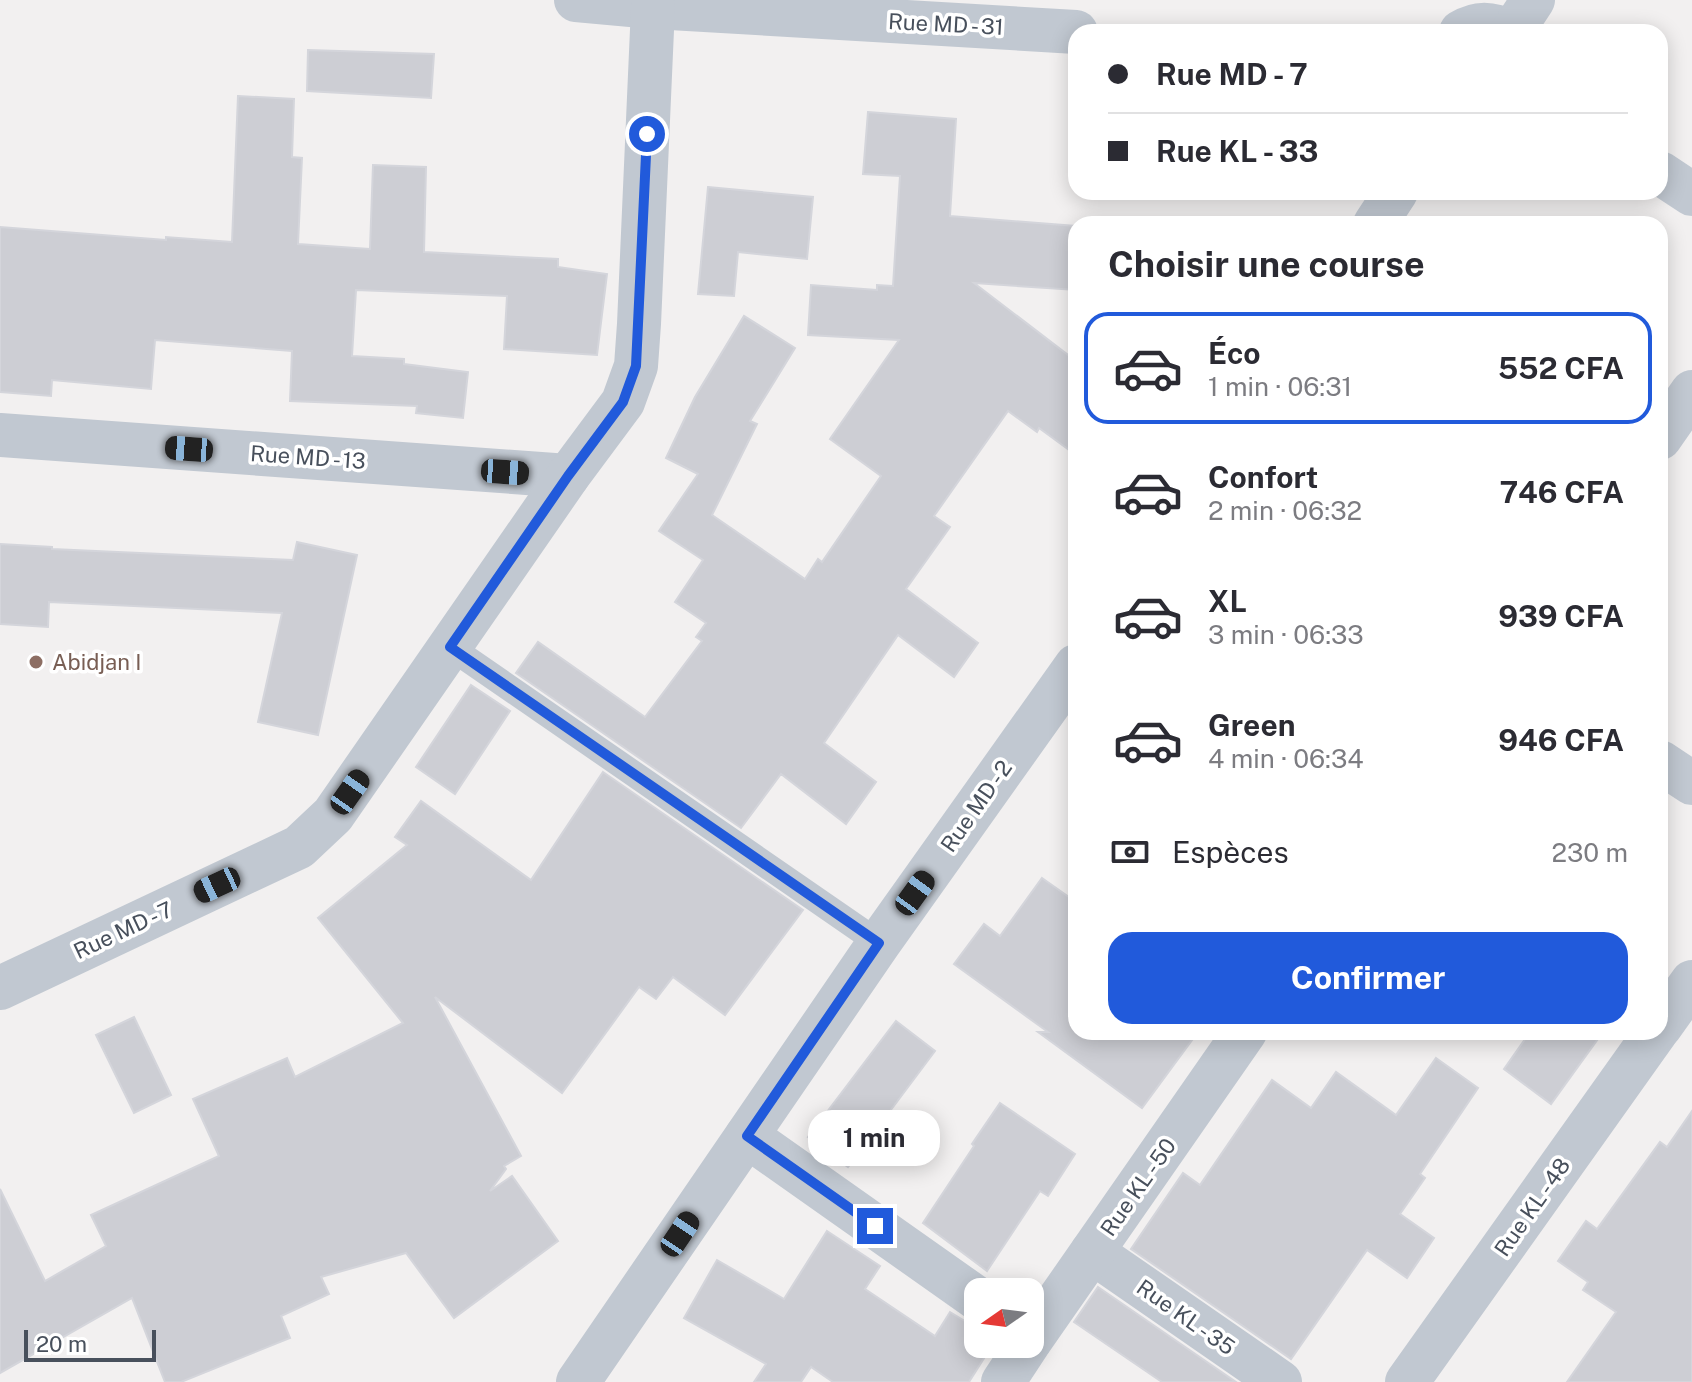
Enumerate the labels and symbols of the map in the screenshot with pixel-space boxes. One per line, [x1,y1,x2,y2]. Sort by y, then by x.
street label: Rue MD - 31 [888,8,1004,40]
route start [629,116,665,152]
car [164,435,214,463]
street label: Rue MD - 13 [249,440,367,474]
car [480,458,530,486]
place label: Abidjan I [52,649,142,675]
marker: Abidjan I [27,653,45,671]
street label: Rue MD - 2 [935,755,1017,857]
car [326,765,374,819]
car [190,864,244,906]
car [891,867,939,919]
street label: Rue MD - 7 [69,896,177,964]
callout: 1 min [809,1110,941,1166]
street label: Rue KL - 50 [1095,1133,1181,1241]
street label: Rue KL - 48 [1489,1153,1575,1261]
car [657,1207,703,1261]
route end [857,1208,893,1244]
street label: Rue KL - 35 [1132,1274,1240,1360]
north arrow [964,1278,1044,1358]
scale bar [24,1326,156,1362]

